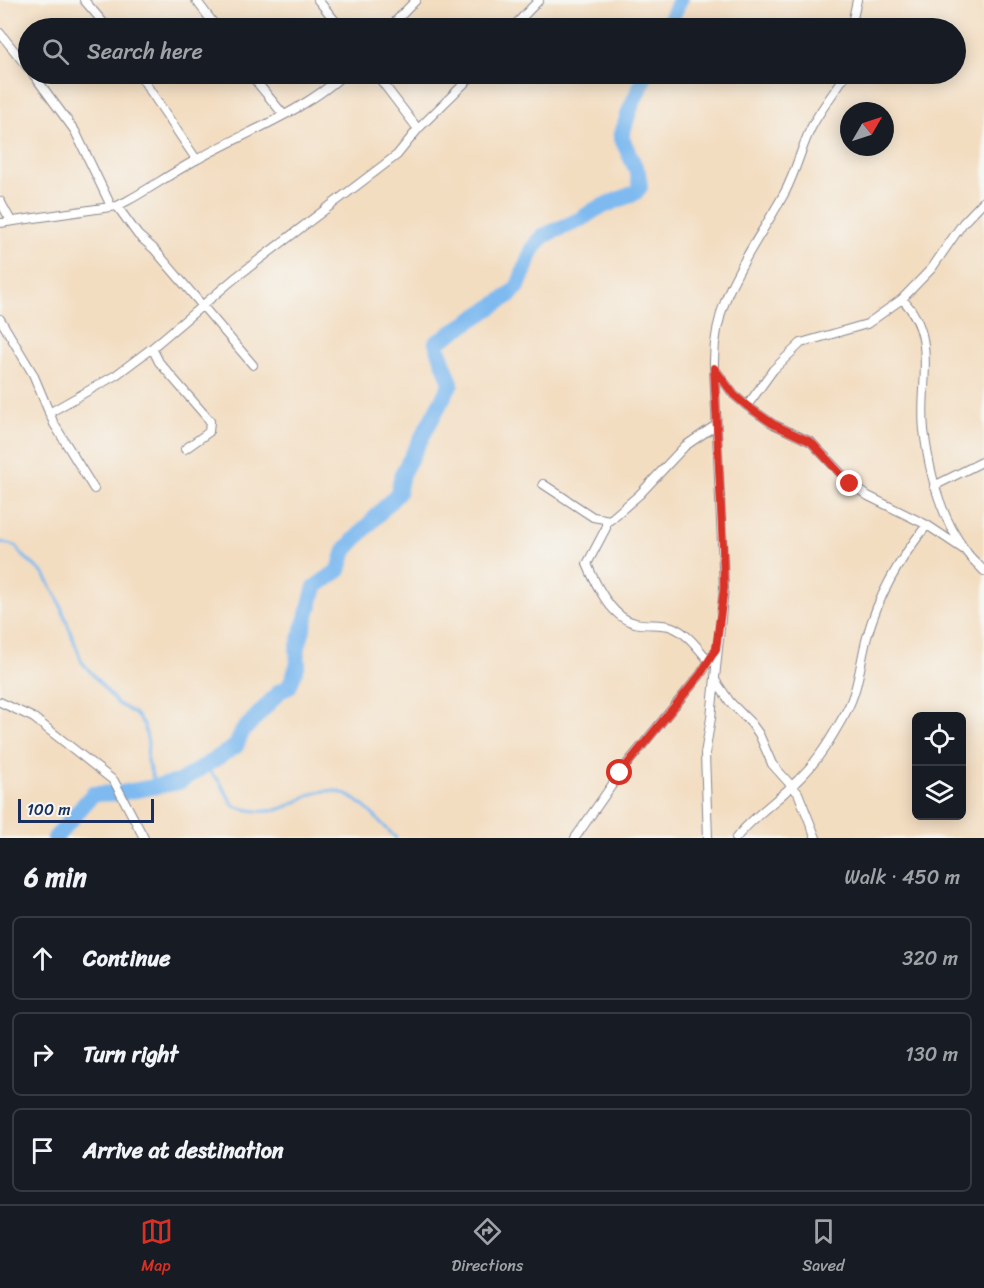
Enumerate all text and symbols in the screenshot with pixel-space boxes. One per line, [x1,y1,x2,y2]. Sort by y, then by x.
search box [18,18,966,84]
text: Search here [87,32,203,71]
icon: search [39,35,72,68]
north arrow [840,102,894,156]
route end [836,470,862,496]
map controls [912,712,966,820]
button: locate [912,712,966,766]
route start [606,759,632,785]
button: layers [912,766,966,820]
text: 100 m [27,795,71,824]
scale bar [18,796,154,824]
text: 6 min [24,854,87,900]
text: Walk · 450 m [845,860,960,895]
text: Continue [83,939,171,978]
text: 320 m [902,941,958,976]
icon: ahead [26,942,59,975]
text: Turn right [83,1035,178,1074]
text: 130 m [905,1037,958,1072]
icon: right [26,1038,59,1071]
text: Arrive at destination [83,1131,284,1170]
icon: arrive [26,1134,59,1167]
tab: Map [140,1215,173,1280]
tab: Directions [452,1215,523,1280]
tab: Saved [802,1215,844,1280]

